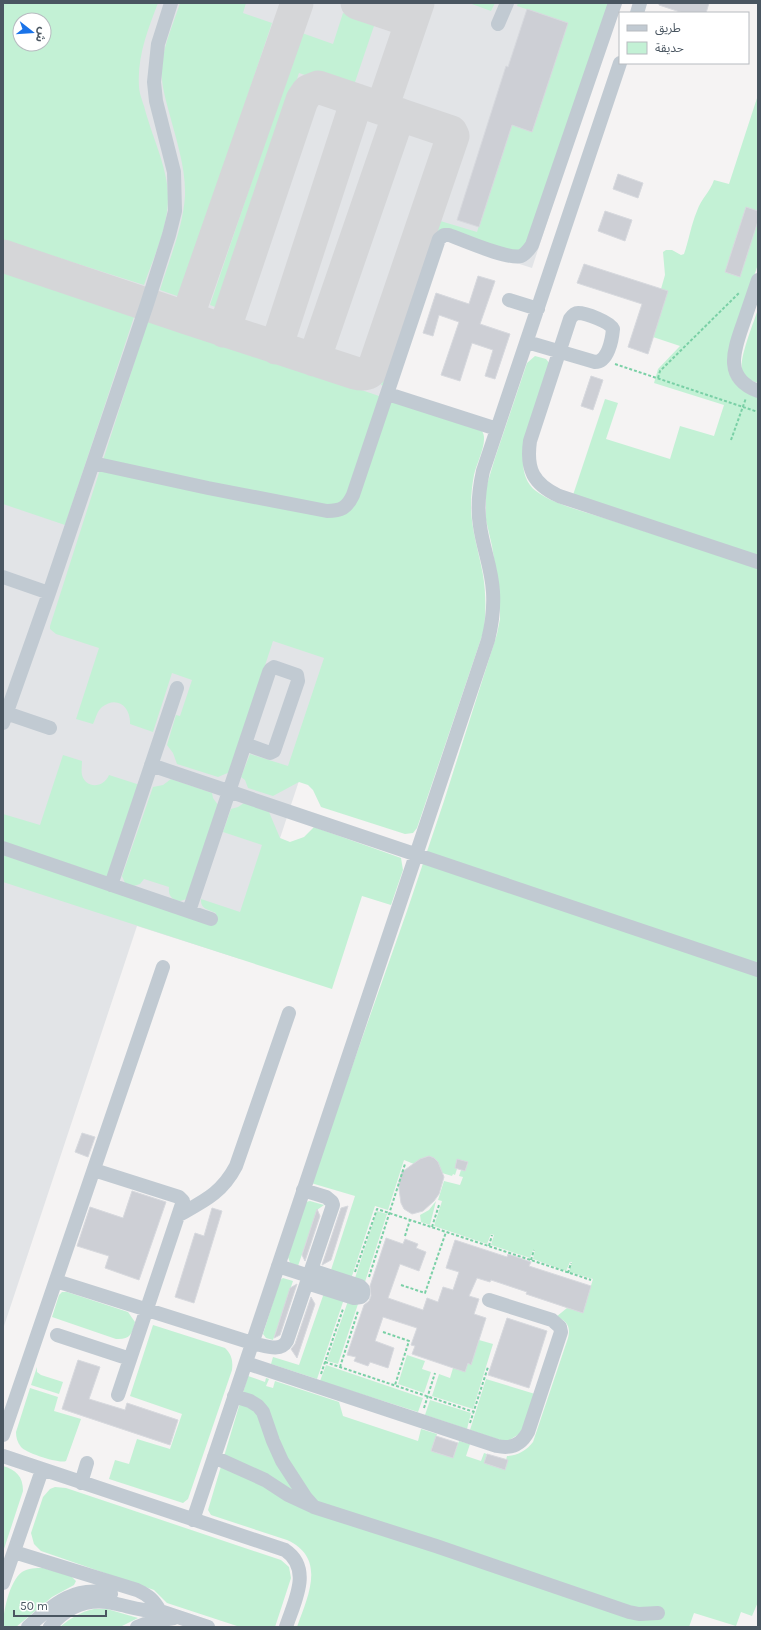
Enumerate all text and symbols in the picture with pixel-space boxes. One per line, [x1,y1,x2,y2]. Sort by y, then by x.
north arrow [12,12,52,52]
legend [619,12,749,64]
text: طريق [655,21,681,36]
text: ش [33,26,50,44]
text: حديقة [655,41,684,55]
scale bar [14,1592,106,1618]
text: 50 m [20,1599,48,1613]

